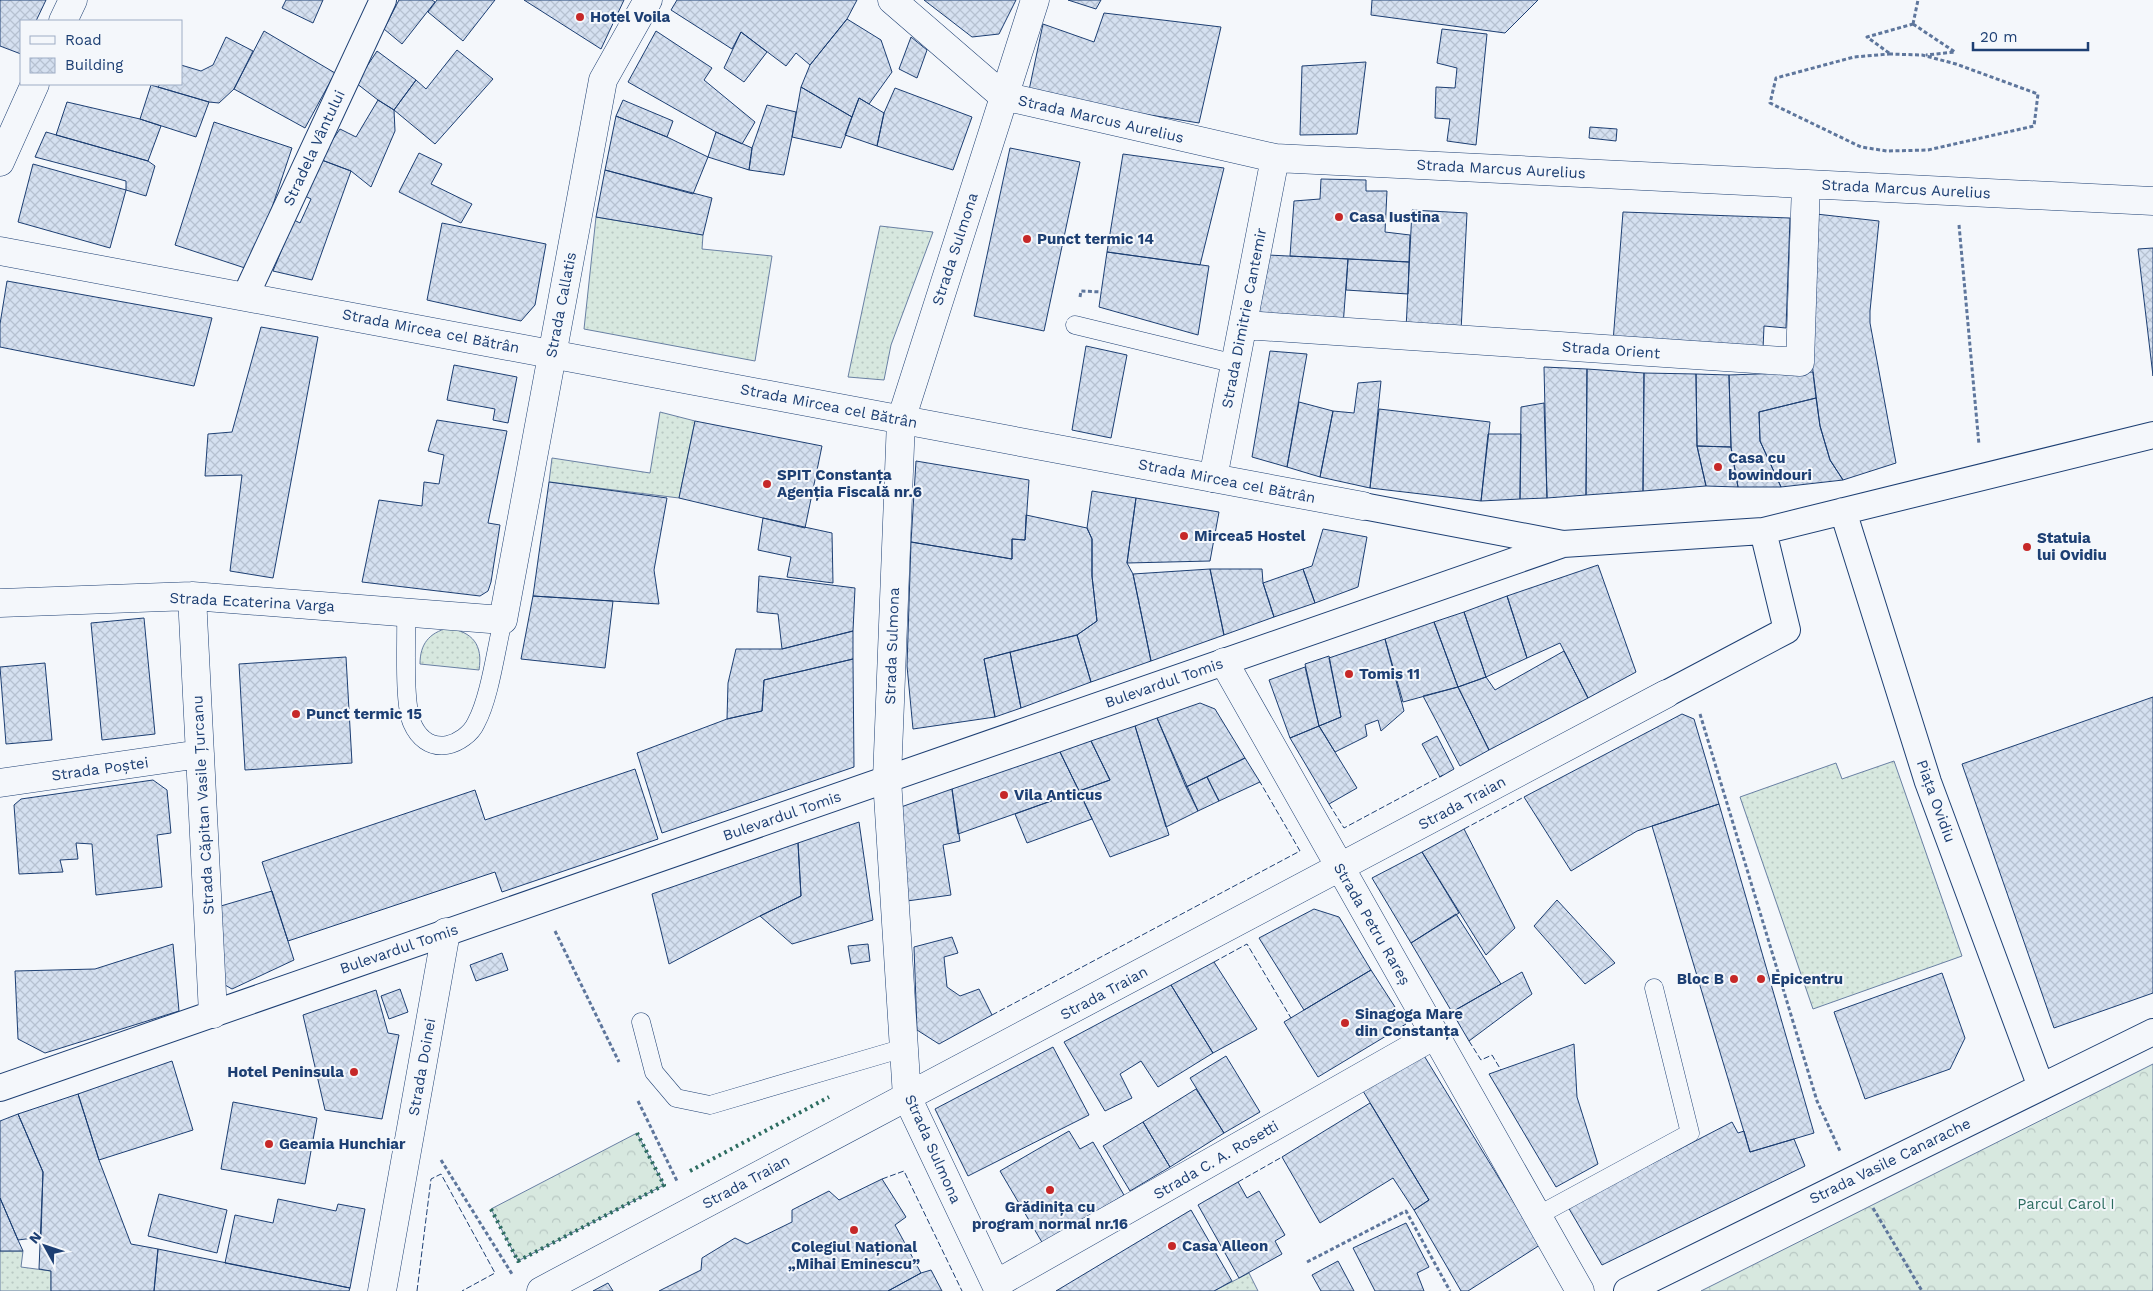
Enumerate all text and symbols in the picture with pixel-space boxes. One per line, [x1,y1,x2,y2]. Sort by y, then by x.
place label: Hotel Voila [590,8,671,26]
marker: Hotel Voila [574,11,586,23]
legend [20,20,182,85]
scale bar [1973,20,2088,52]
text: 20 m [1980,28,2018,46]
text: Road [65,31,102,49]
text: Building [65,56,123,74]
street label: Stradela Vântului [279,87,349,209]
street label: Strada Marcus Aurelius [1016,91,1186,147]
street label: Strada Marcus Aurelius [1416,156,1586,182]
street label: Strada Marcus Aurelius [1821,176,1991,202]
street label: Strada Sulmona [928,190,982,308]
place label: Casa Iustina [1349,208,1440,226]
marker: Casa Iustina [1333,211,1345,223]
street label: Strada Dimitrie Cantemir [1218,226,1270,410]
place label: Punct termic 14 [1037,230,1154,248]
marker: Punct termic 14 [1021,233,1033,245]
street label: Strada Callatis [542,251,580,359]
street label: Strada Mircea cel Bătrân [341,305,521,357]
street label: Strada Orient [1561,338,1661,362]
street label: Strada Mircea cel Bătrân [739,380,919,432]
place label: Casa cu bowindouri [1728,449,1812,484]
street label: Strada Mircea cel Bătrân [1137,455,1317,507]
marker: Casa cu bowindouri [1712,461,1724,473]
place label: SPIT Constanța Agenția Fiscală nr.6 [777,466,922,501]
marker: SPIT Constanța Agenția Fiscală nr.6 [761,478,773,490]
place label: Mircea5 Hostel [1194,527,1306,545]
place label: Statuia lui Ovidiu [2037,529,2107,564]
marker: Mircea5 Hostel [1178,530,1190,542]
marker: Statuia lui Ovidiu [2021,541,2033,553]
street label: Strada Sulmona [881,587,903,705]
street label: Strada Ecaterina Varga [169,589,336,615]
street label: Bulevardul Tomis [1102,654,1226,712]
place label: Tomis 11 [1359,665,1420,683]
marker: Tomis 11 [1343,668,1355,680]
street label: Strada Căpitan Vasile Țurcanu [188,695,218,915]
place label: Punct termic 15 [306,705,422,723]
marker: Punct termic 15 [290,708,302,720]
street label: Strada Poștei [50,753,150,785]
street label: Piața Ovidiu [1913,757,1959,845]
street label: Strada Traian [1415,772,1509,834]
place label: Vila Anticus [1014,786,1102,804]
street label: Bulevardul Tomis [720,787,844,845]
marker: Vila Anticus [998,789,1010,801]
street label: Strada Petru Rareș [1330,860,1414,988]
street label: Bulevardul Tomis [337,920,461,978]
street label: Strada Traian [1057,962,1151,1024]
place label: Bloc B [1677,970,1724,988]
place label: Epicentru [1771,970,1843,988]
marker: Bloc B [1728,973,1740,985]
marker: Epicentru [1755,973,1767,985]
place label: Sinagoga Mare din Constanța [1355,1005,1463,1040]
street label: Strada Doinei [405,1017,439,1117]
marker: Sinagoga Mare din Constanța [1339,1017,1351,1029]
place label: Hotel Peninsula [227,1063,344,1081]
marker: Hotel Peninsula [348,1066,360,1078]
street label: Strada Sulmona [901,1092,965,1207]
street label: Strada Vasile Canarache [1806,1114,1974,1208]
street label: Strada C. A. Rosetti [1150,1117,1282,1203]
place label: Geamia Hunchiar [279,1135,406,1153]
marker: Geamia Hunchiar [263,1138,275,1150]
street label: Strada Traian [699,1151,793,1213]
marker: Grădinița cu program normal nr.16 [1044,1184,1056,1196]
park label: Parcul Carol I [2017,1195,2115,1213]
place label: Grădinița cu program normal nr.16 [972,1198,1128,1233]
north arrow [20,1221,70,1271]
marker: Colegiul Național „Mihai Eminescu” [848,1224,860,1236]
text: N [26,1229,45,1247]
place label: Casa Alleon [1182,1237,1268,1255]
place label: Colegiul Național „Mihai Eminescu” [788,1238,920,1273]
marker: Casa Alleon [1166,1240,1178,1252]

